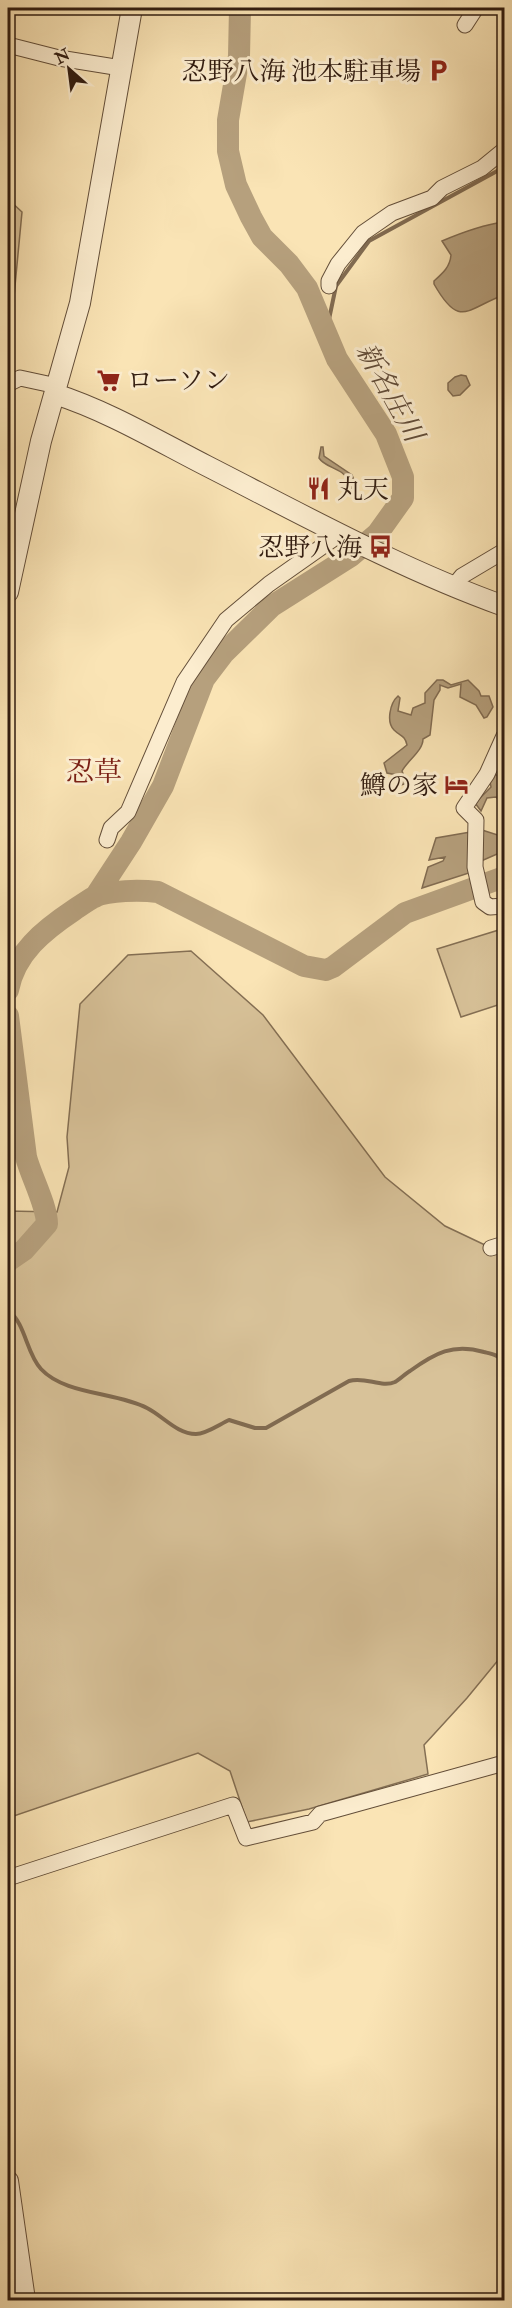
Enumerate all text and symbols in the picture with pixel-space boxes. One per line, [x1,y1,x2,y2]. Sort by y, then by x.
north arrow [39,39,99,99]
text: N [51,44,74,69]
place label: 忍野八海 池本駐車場 [182,56,421,88]
parking icon: 忍野八海 池本駐車場 [426,58,452,84]
water label: 新名庄川 [349,337,432,450]
place label: ローソン [127,365,230,397]
supermarket icon: ローソン [96,367,122,393]
place label: 丸天 [337,474,389,506]
restaurant icon: 丸天 [306,476,332,502]
place label: 忍野八海 [258,532,362,564]
bus stop icon: 忍野八海 [367,534,393,560]
district label: 忍草 [66,755,122,790]
place label: 鱒の家 [360,770,438,802]
hotel icon: 鱒の家 [443,772,469,798]

